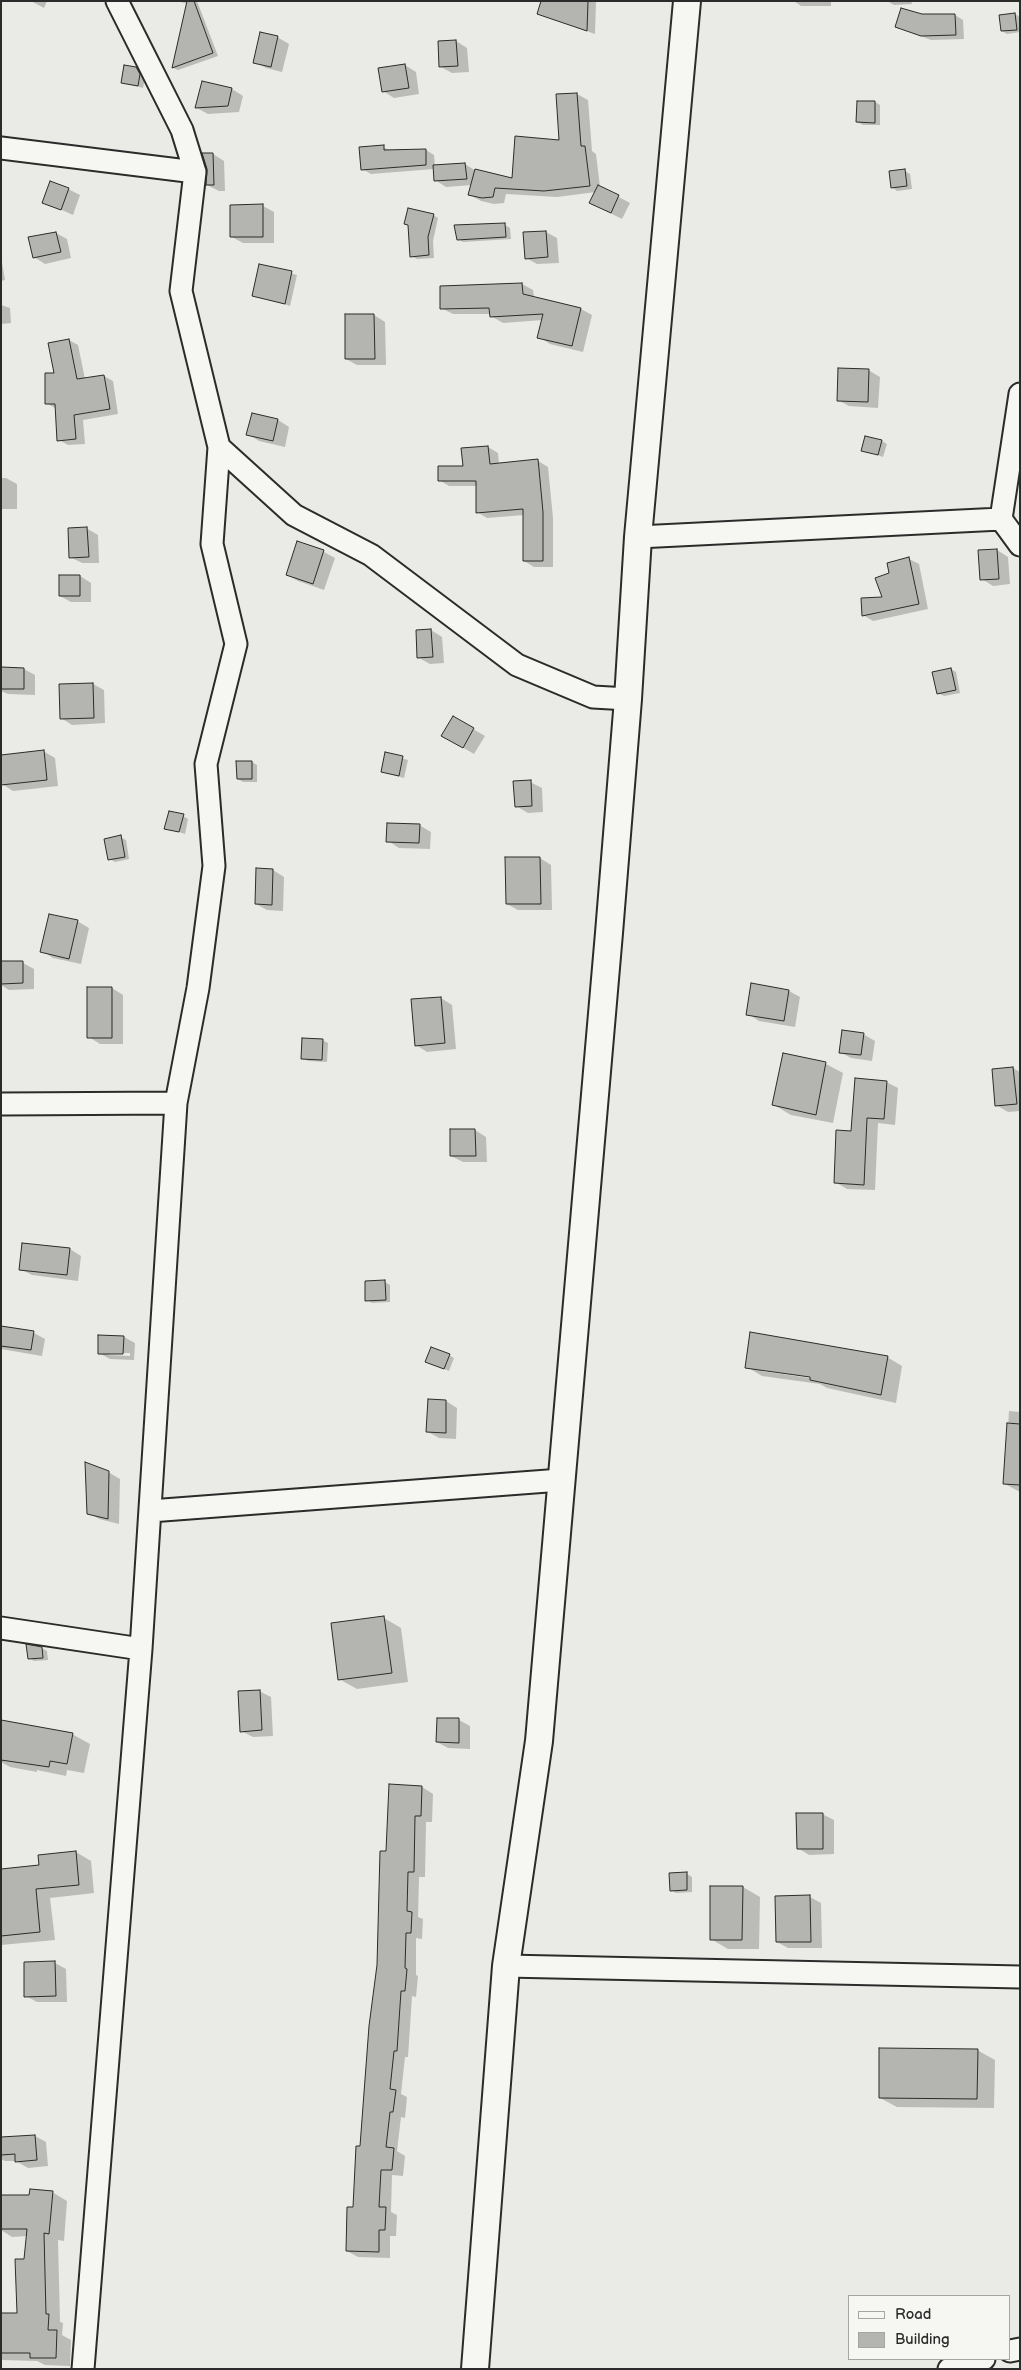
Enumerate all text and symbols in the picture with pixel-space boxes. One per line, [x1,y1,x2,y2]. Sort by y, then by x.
legend [848,2295,1011,2360]
text: Road [895,2305,931,2324]
text: Building [895,2330,950,2349]

